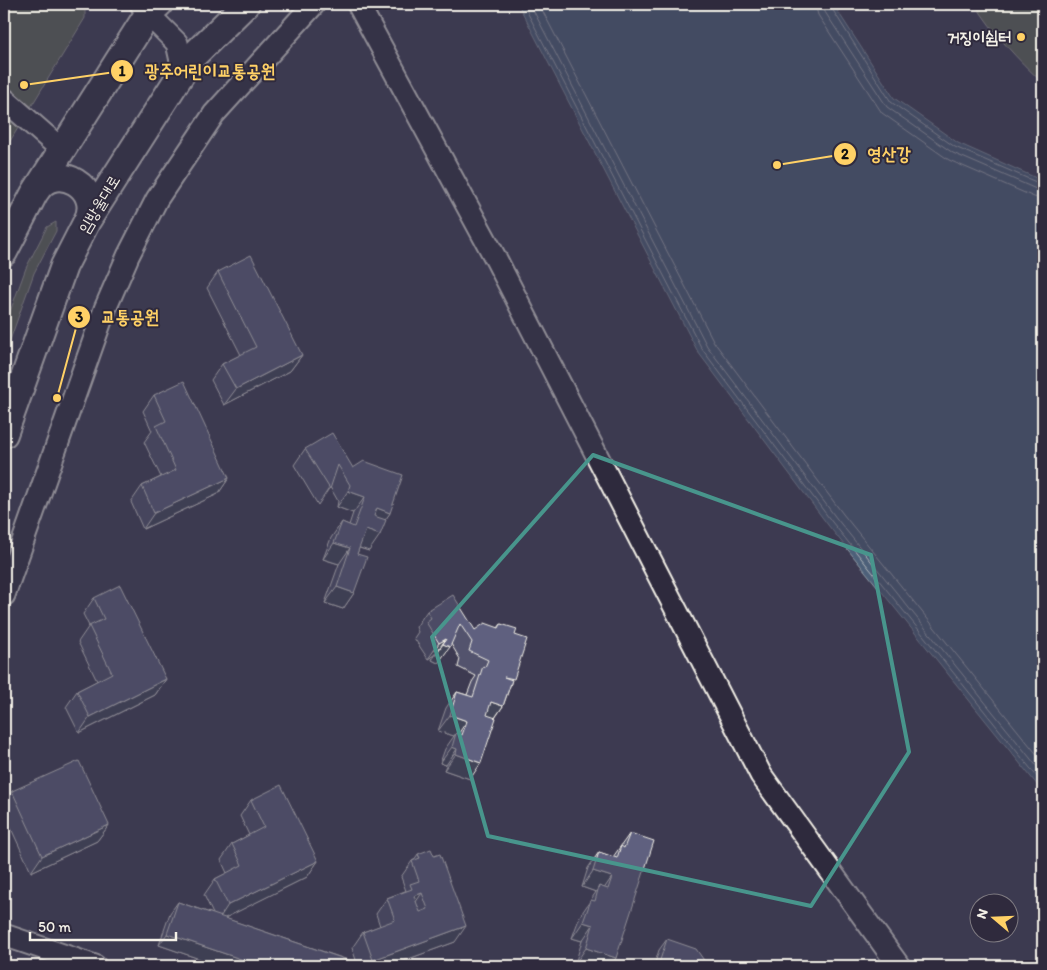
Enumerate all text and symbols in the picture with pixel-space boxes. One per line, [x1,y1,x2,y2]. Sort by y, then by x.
place label: 거징이쉼터 [947,28,1011,47]
marker: 거징이쉼터 [1015,31,1027,43]
callout: 광주어린이교통공원 [110,54,285,87]
text: 광주어린이교통공원 [145,60,275,82]
text: 1 [119,62,126,80]
callout: 영산강 [833,137,921,170]
text: 영산강 [867,143,911,165]
text: 2 [841,145,849,163]
street label: 임방울대로 [74,172,124,236]
callout: 교통공원 [66,301,169,334]
text: 교통공원 [101,306,159,328]
text: 3 [75,308,83,326]
north arrow [970,892,1020,942]
text: N [973,907,992,921]
scale bar [30,910,176,942]
text: 50 m [38,918,71,936]

